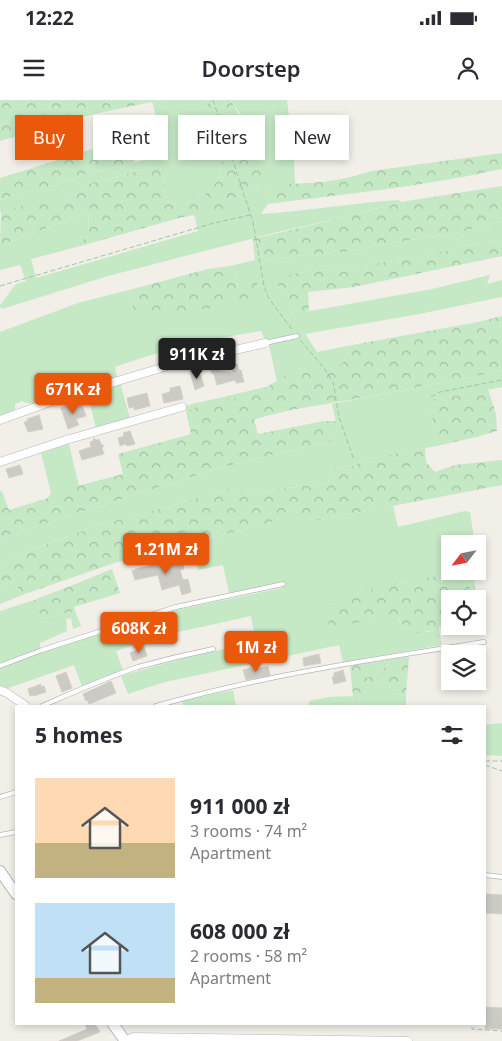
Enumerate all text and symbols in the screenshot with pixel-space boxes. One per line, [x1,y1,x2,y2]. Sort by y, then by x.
text: 12:22 [25,5,74,31]
text: Doorstep [201,53,301,83]
icon: menu [20,54,48,82]
icon: person [454,54,482,82]
chip: Buy [15,115,83,160]
chip: Rent [93,115,168,160]
chip: Filters [178,115,265,160]
chip: New [275,115,349,160]
pin: 911K zł [151,338,243,380]
text: 911K zł [169,343,225,365]
pin: 671K zł [27,372,119,415]
text: 671K zł [45,378,101,400]
pin: 1.21M zł [114,532,218,575]
north arrow [441,535,486,580]
map controls [441,535,486,690]
text: 1.21M zł [134,538,198,560]
button: locate [441,590,486,635]
pin: 608K zł [93,612,185,654]
text: 608K zł [111,617,167,639]
pin: 1M zł [221,630,291,673]
text: 1M zł [235,636,277,658]
button: layers [441,645,486,690]
text: 5 homes [35,721,123,749]
icon: filters [438,721,466,749]
text: 911 000 zł [190,792,290,820]
icon: home [75,798,135,858]
text: 3 rooms · 74 m² [190,820,307,842]
text: Apartment [190,842,271,864]
text: 608 000 zł [190,917,290,945]
icon: home [75,923,135,983]
text: 2 rooms · 58 m² [190,945,307,967]
text: Apartment [190,967,271,989]

